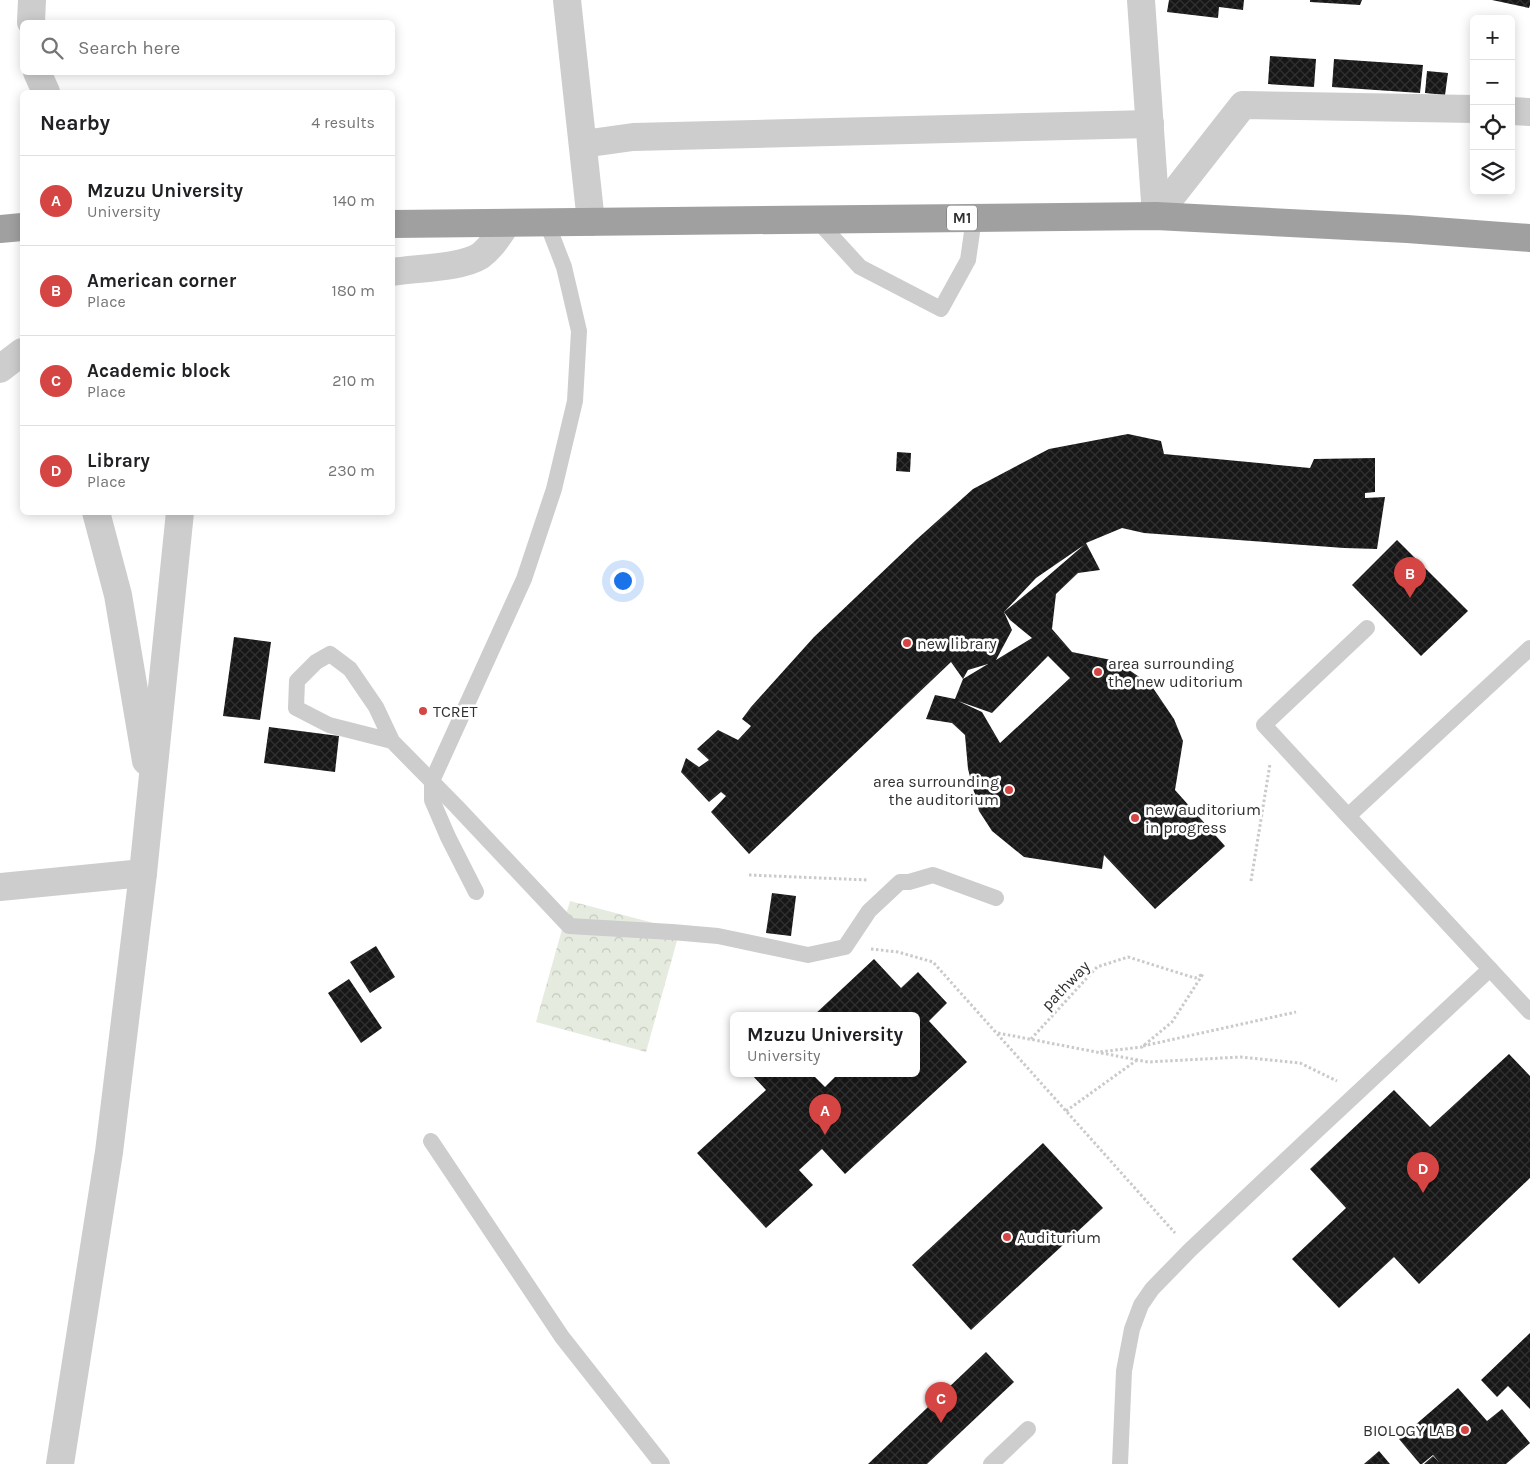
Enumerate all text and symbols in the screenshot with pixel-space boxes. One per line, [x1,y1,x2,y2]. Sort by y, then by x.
map controls [1470,15,1515,195]
button: + [1470,15,1515,60]
search box [20,20,395,75]
icon: search [38,34,66,62]
text: Search here [78,37,180,59]
button: − [1470,60,1515,105]
button: locate [1470,105,1515,150]
text: Nearby [40,111,110,135]
text: 4 results [311,113,375,132]
button: layers [1470,150,1515,195]
text: Mzuzu University [87,180,243,202]
text: A [51,191,61,210]
text: 140 m [333,191,375,210]
text: University [87,202,161,221]
road number: M1 [947,206,977,230]
text: American corner [87,270,236,292]
text: B [51,281,61,300]
text: 180 m [332,281,375,300]
text: Place [87,292,126,311]
text: Academic block [87,360,230,382]
text: C [51,371,61,390]
text: 210 m [332,371,375,390]
text: Place [87,382,126,401]
text: Library [87,450,150,472]
text: D [51,461,61,480]
text: 230 m [328,461,375,480]
text: Place [87,472,126,491]
pin: B [1394,557,1426,598]
your location [610,568,636,594]
place label: new library [917,634,997,653]
marker: new library [901,637,913,649]
place label: area surrounding the new uditorium [1108,654,1243,691]
marker: area surrounding the new uditorium [1092,666,1104,678]
place label: TCRET [433,702,478,721]
marker: TCRET [417,705,429,717]
place label: area surrounding the auditorium [873,772,999,809]
marker: area surrounding the auditorium [1003,784,1015,796]
place label: new auditorium in progress [1145,800,1261,837]
marker: new auditorium in progress [1129,812,1141,824]
street label: pathway [1037,956,1094,1014]
popup [730,1012,920,1077]
text: Mzuzu University [747,1024,903,1046]
text: University [747,1046,821,1065]
pin: A [809,1094,841,1135]
pin: D [1407,1152,1439,1193]
place label: Auditurium [1017,1228,1101,1247]
marker: Auditurium [1001,1231,1013,1243]
pin: C [925,1382,957,1423]
place label: BIOLOGY LAB [1363,1421,1455,1440]
marker: BIOLOGY LAB [1459,1424,1471,1436]

